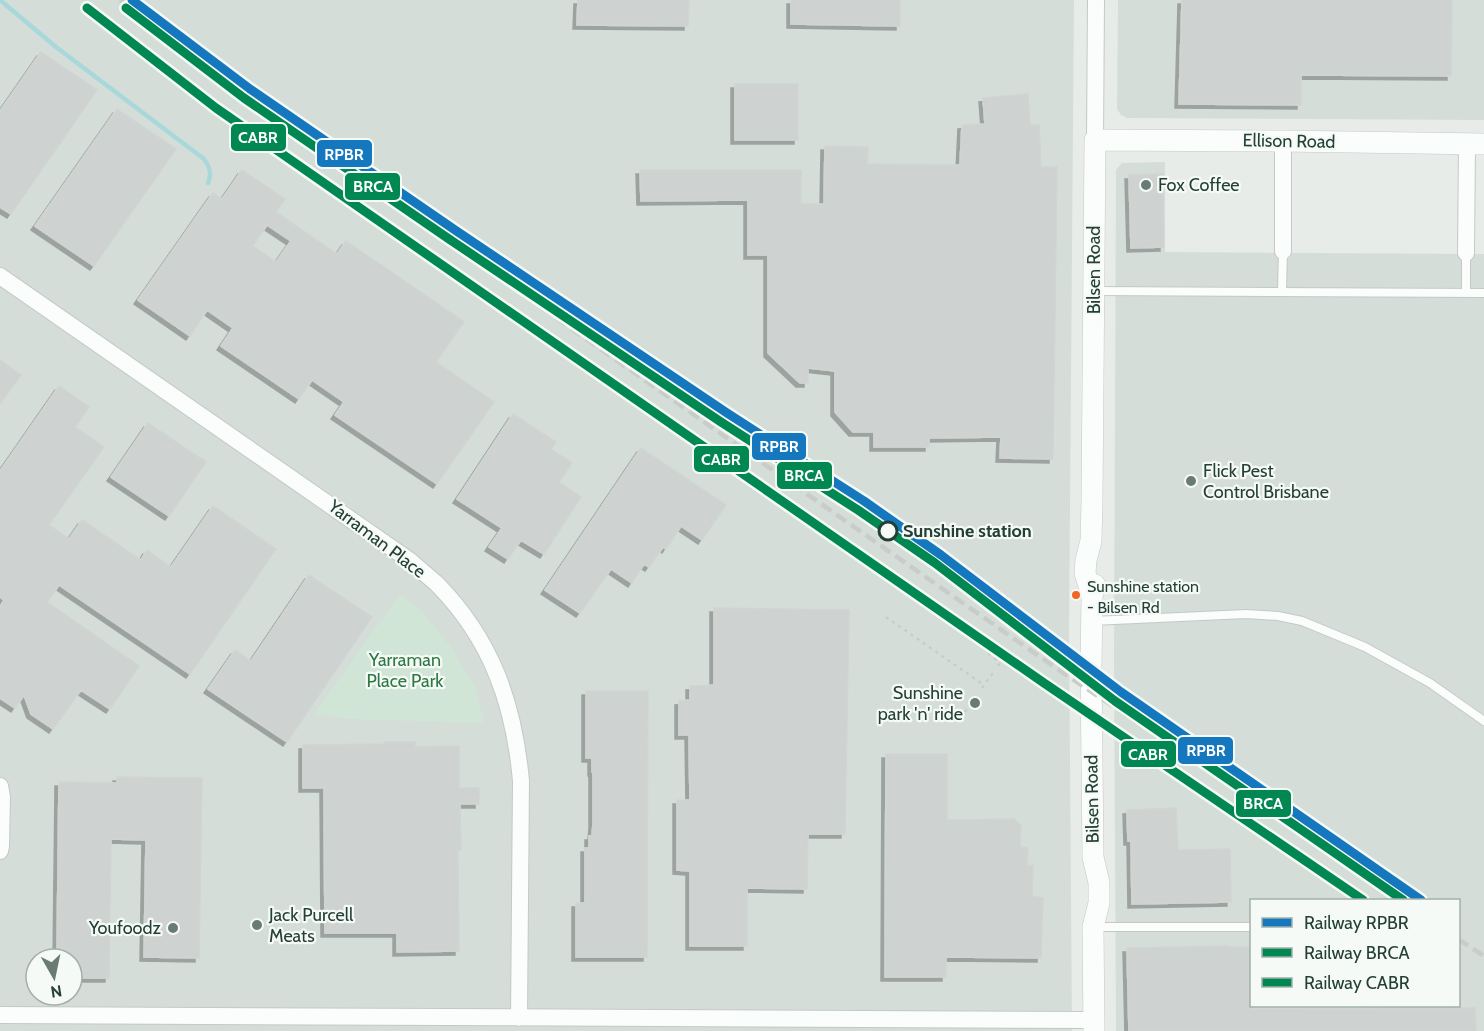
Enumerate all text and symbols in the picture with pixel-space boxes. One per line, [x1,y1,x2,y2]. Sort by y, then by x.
line badge: CABR [230,123,287,152]
text: CABR [238,128,278,147]
street label: Ellison Road [1242,129,1336,153]
line badge: RPBR [316,139,373,168]
text: RPBR [324,145,364,164]
line badge: BRCA [344,172,401,201]
place label: Fox Coffee [1158,174,1240,196]
text: BRCA [353,177,393,196]
marker: Fox Coffee [1139,178,1153,192]
street label: Bilsen Road [1083,226,1105,314]
line badge: RPBR [751,432,807,461]
text: RPBR [759,437,799,456]
line badge: CABR [693,445,750,473]
text: CABR [701,450,741,469]
place label: Flick Pest Control Brisbane [1203,460,1329,503]
line badge: BRCA [776,461,833,490]
text: BRCA [784,466,824,485]
marker: Flick Pest Control Brisbane [1184,474,1198,488]
street label: Yarraman Place [323,495,430,583]
place label: Sunshine station [903,520,1032,542]
marker: Sunshine station [878,521,898,541]
place label: Sunshine station - Bilsen Rd [1087,577,1199,617]
marker: Sunshine station - Bilsen Rd [1070,589,1082,601]
park label: Yarraman Place Park [367,649,444,692]
place label: Sunshine park 'n' ride [878,682,963,725]
marker: Sunshine park 'n' ride [968,696,982,710]
line badge: RPBR [1177,736,1234,765]
line badge: CABR [1120,740,1177,768]
text: RPBR [1186,741,1226,760]
text: CABR [1128,745,1168,764]
street label: Bilsen Road [1080,755,1104,843]
line badge: BRCA [1235,789,1292,818]
text: BRCA [1243,794,1283,813]
legend [1250,899,1460,1007]
place label: Jack Purcell Meats [268,904,354,947]
text: Railway RPBR [1304,912,1409,934]
place label: Youfoodz [88,917,162,939]
marker: Jack Purcell Meats [250,918,264,932]
marker: Youfoodz [166,921,180,935]
text: Railway BRCA [1304,942,1410,964]
north arrow [24,947,84,1007]
text: Railway CABR [1304,972,1410,994]
text: N [49,981,63,1002]

